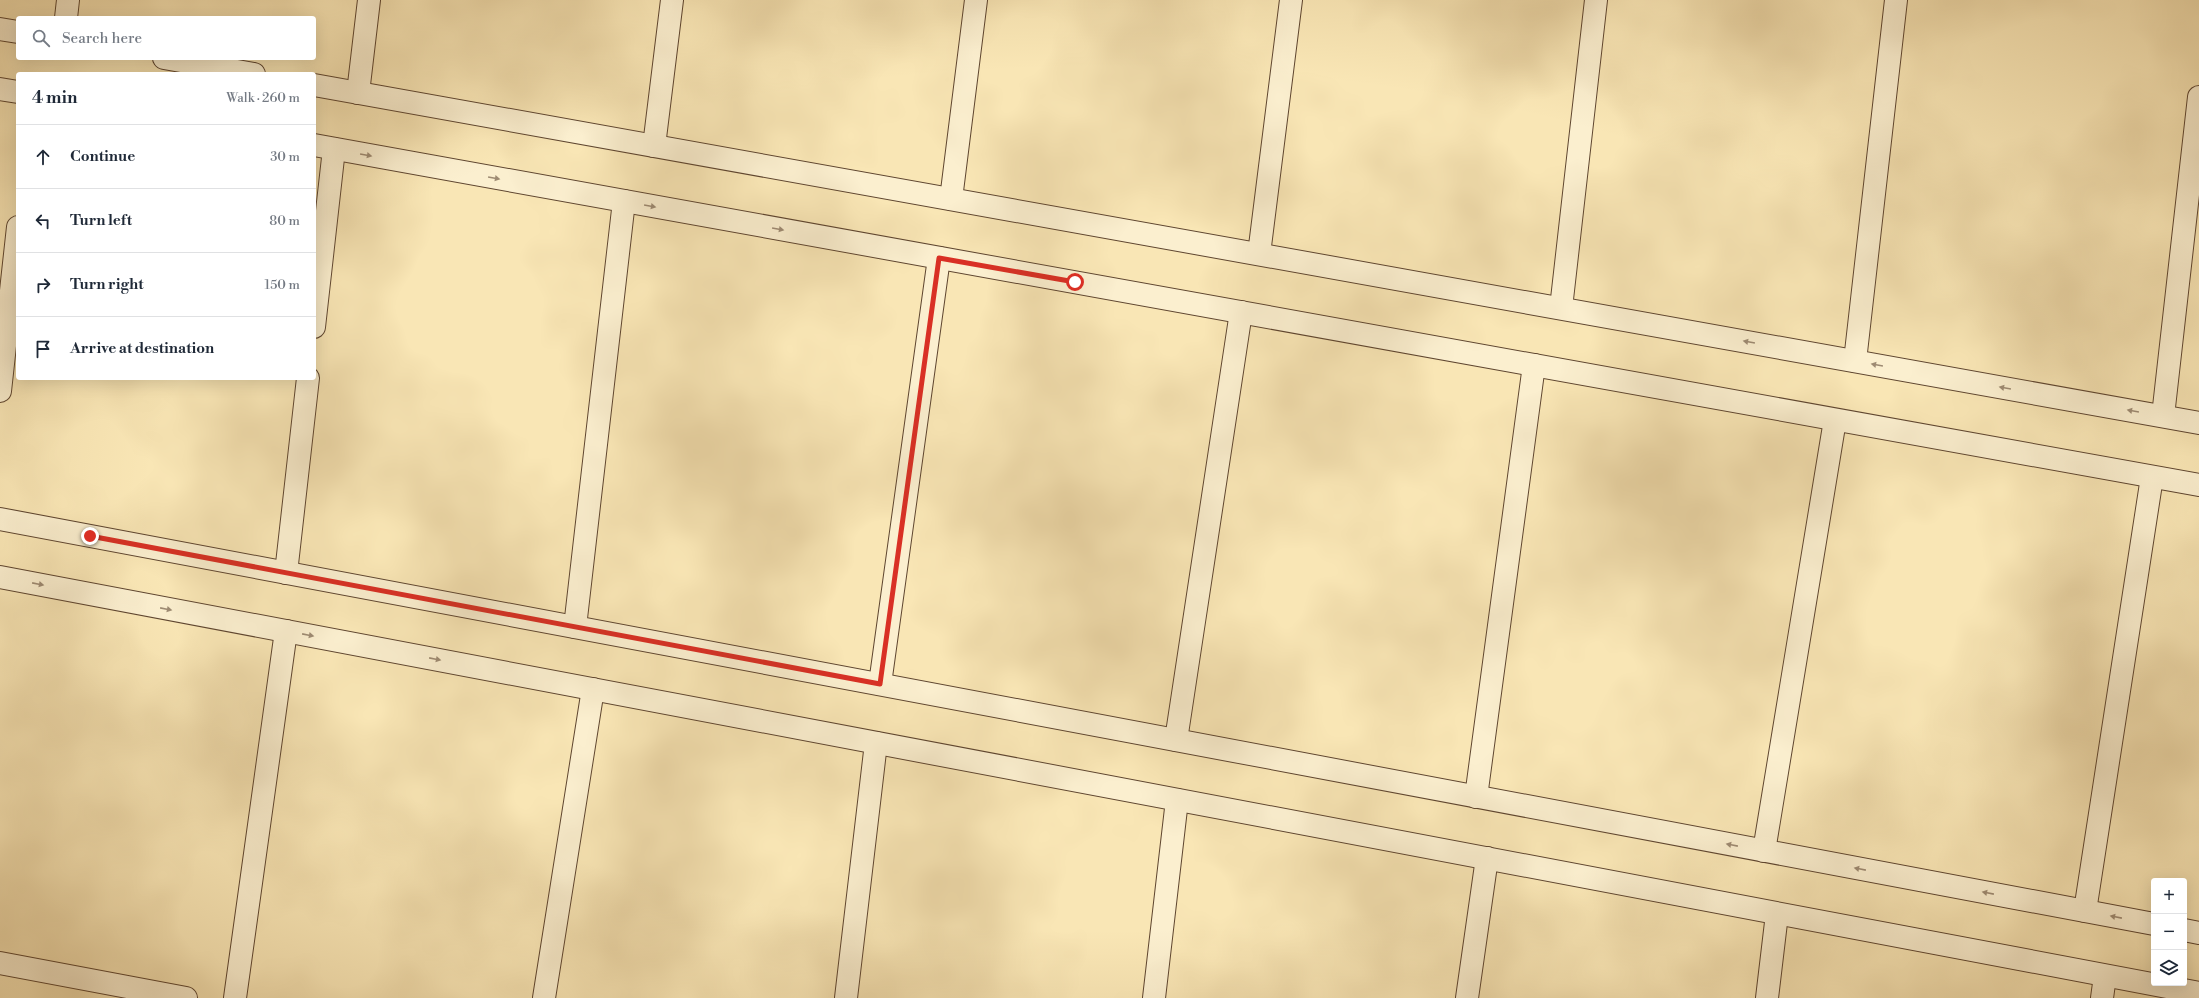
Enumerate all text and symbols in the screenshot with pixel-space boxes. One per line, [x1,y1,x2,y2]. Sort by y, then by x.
search box [16,16,316,60]
icon: search [30,27,52,49]
text: Search here [62,29,142,48]
text: 4 min [32,87,77,109]
text: Walk · 260 m [226,90,300,106]
icon: ahead [32,146,54,168]
text: Continue [70,147,135,166]
text: 30 m [270,149,300,165]
one-way arrow [360,152,372,158]
one-way arrow [488,175,500,181]
one-way arrow [644,203,656,209]
icon: left [32,210,54,232]
text: Turn left [70,211,132,230]
text: 80 m [269,213,300,229]
one-way arrow [771,226,784,232]
route start [1066,273,1084,291]
icon: right [32,274,54,296]
text: Turn right [70,275,144,294]
text: 150 m [265,277,300,293]
icon: arrive [32,338,54,360]
text: Arrive at destination [70,339,214,358]
one-way arrow [1743,339,1755,345]
one-way arrow [1871,361,1883,367]
one-way arrow [1999,385,2011,391]
one-way arrow [2127,408,2139,414]
route end [81,527,99,545]
one-way arrow [32,582,44,588]
one-way arrow [160,606,172,612]
one-way arrow [301,633,314,639]
one-way arrow [429,657,441,663]
one-way arrow [1726,841,1739,847]
one-way arrow [1854,865,1866,871]
map controls [2151,878,2187,986]
button: + [2151,878,2187,914]
one-way arrow [1982,889,1994,895]
one-way arrow [2110,913,2122,919]
button: − [2151,914,2187,950]
button: layers [2151,950,2187,986]

